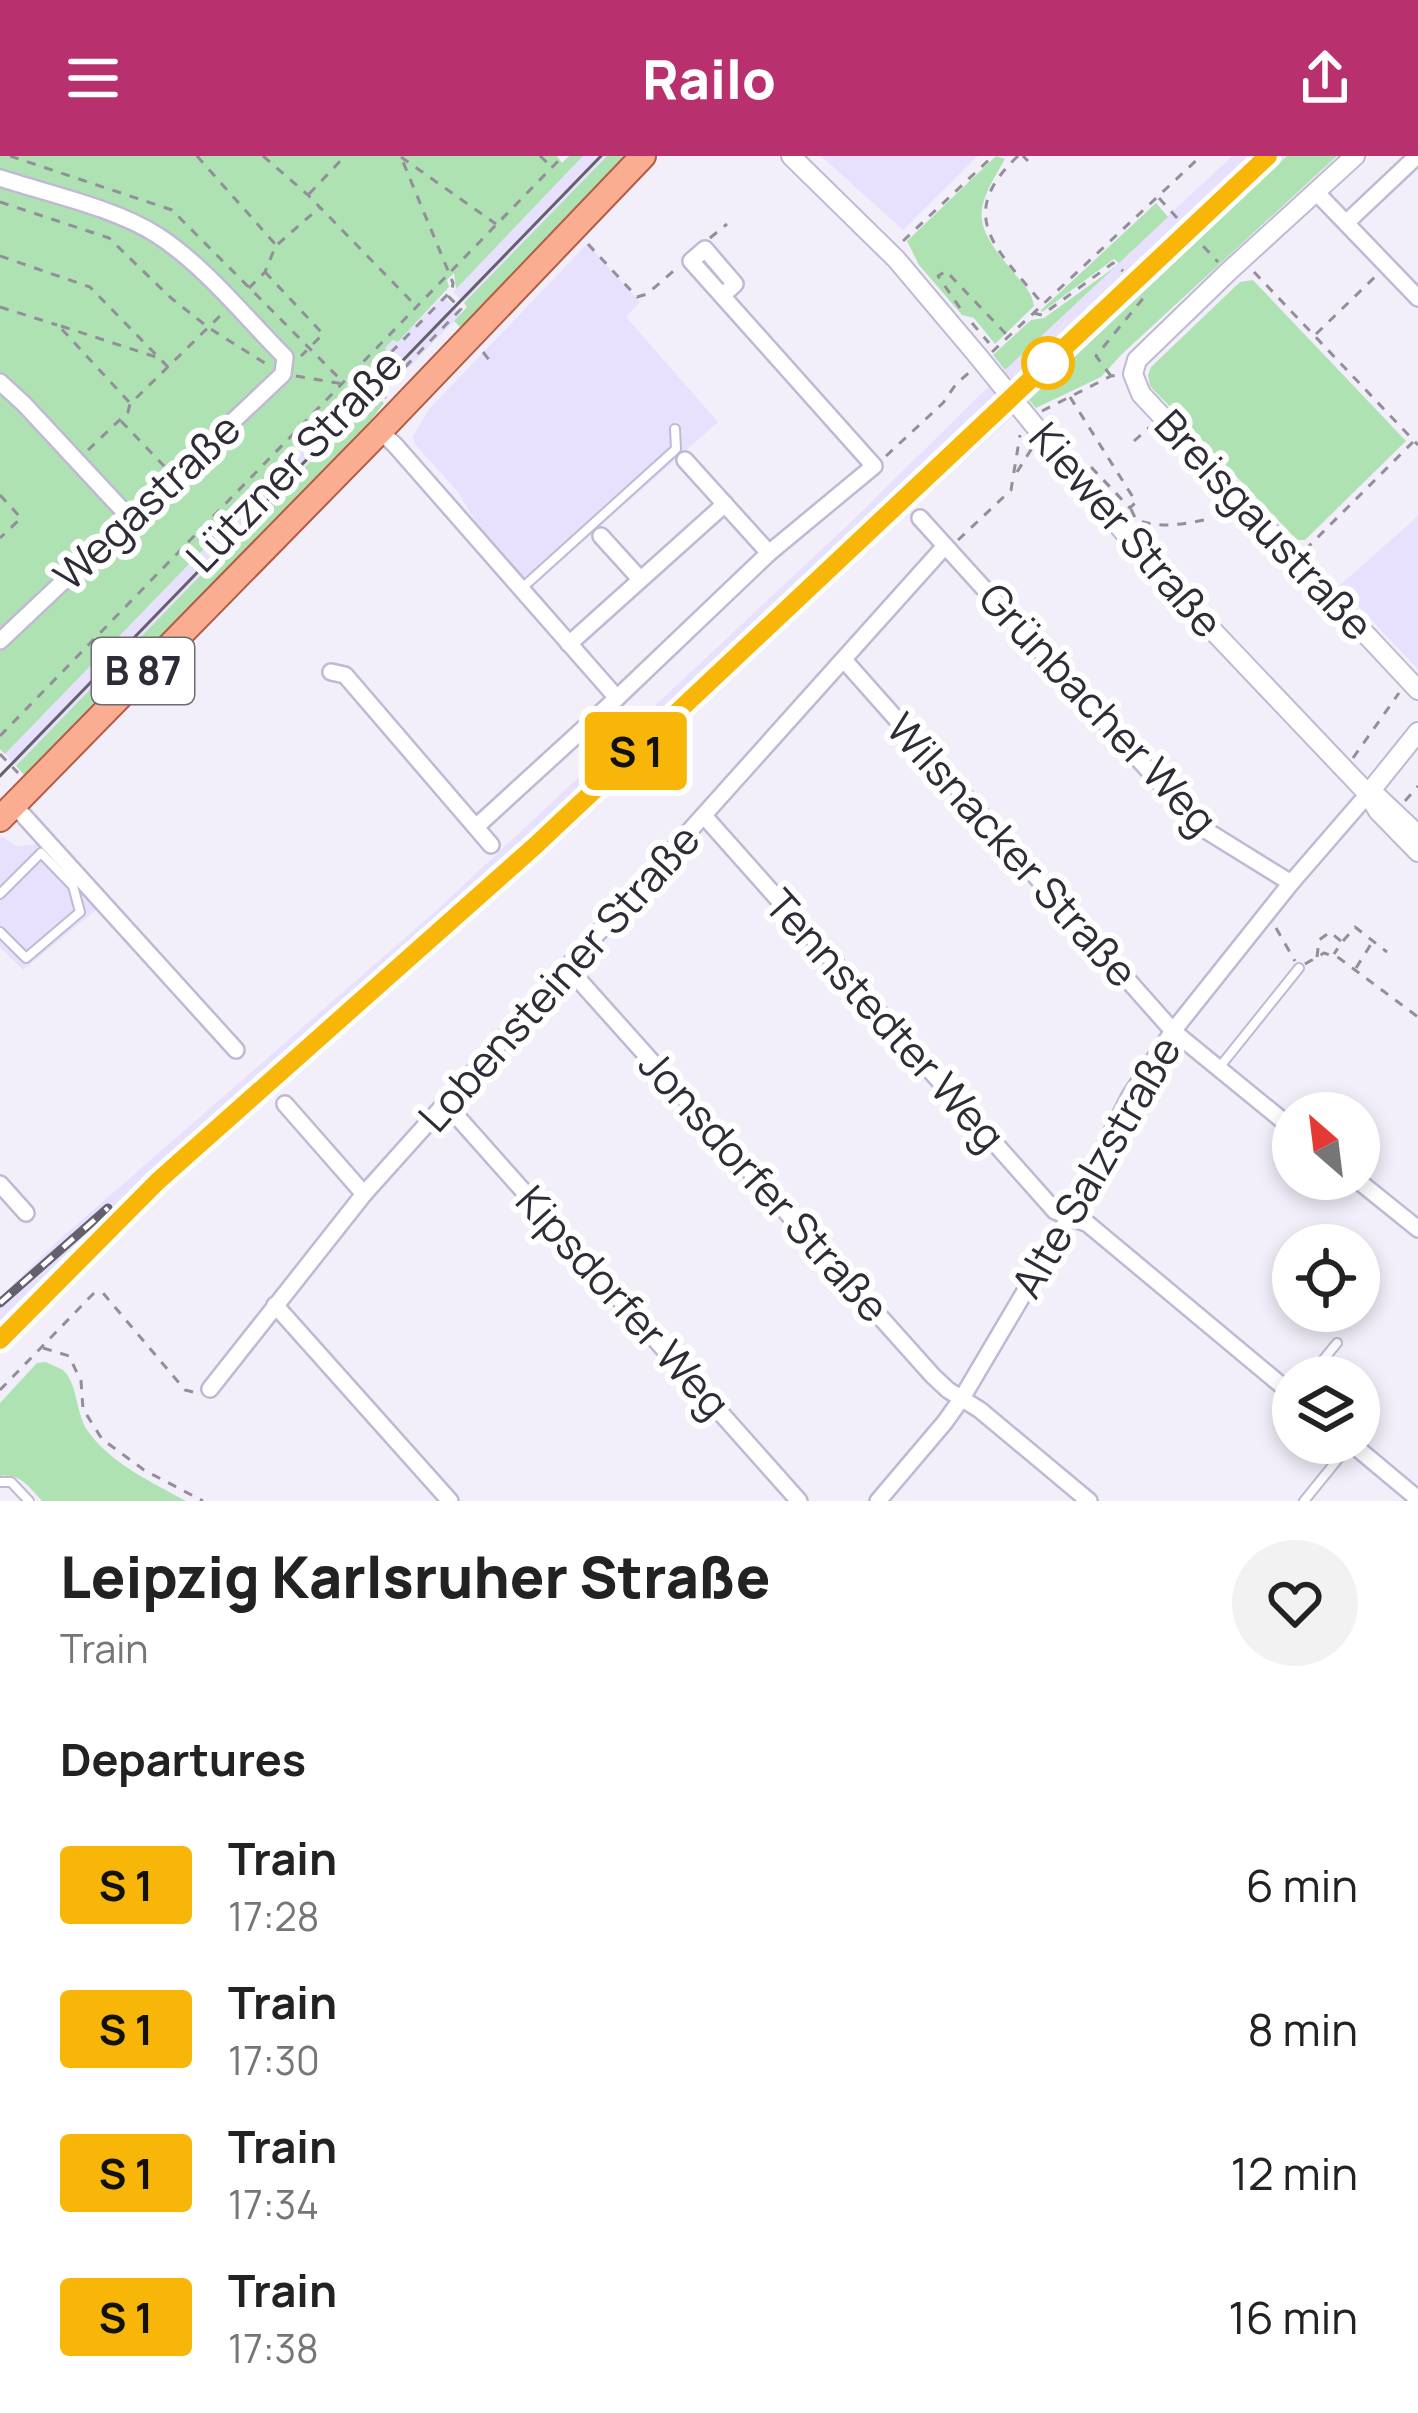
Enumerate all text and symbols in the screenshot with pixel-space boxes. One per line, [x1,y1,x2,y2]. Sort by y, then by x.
text: Railo [642,41,776,115]
icon: menu [60,45,126,111]
icon: share [1292,45,1358,111]
street label: Lützner Straße [172,336,414,584]
unlabelled marker [1023,338,1073,388]
street label: Breisgaustraße [1143,396,1387,652]
street label: Wegastraße [40,400,252,603]
street label: Kiewer Straße [1017,409,1237,649]
street label: Grünbacher Weg [967,570,1231,847]
road number: B 87 [92,638,194,704]
street label: Wilsnacker Straße [874,700,1151,999]
line badge: S 1 [567,712,705,790]
text: S 1 [609,722,663,780]
street label: Lobensteiner Straße [404,811,712,1144]
street label: Tennstedter Weg [753,876,1019,1163]
street label: Alte Salzstraße [997,1025,1193,1308]
street label: Jonsdorfer Straße [627,1036,903,1334]
north arrow [1272,1092,1380,1200]
map controls [1272,1092,1380,1464]
street label: Kipsdorfer Weg [504,1172,744,1430]
button: locate [1272,1224,1380,1332]
button: layers [1272,1356,1380,1464]
text: Leipzig Karlsruher Straße [60,1537,771,1615]
button: heart [1232,1540,1358,1666]
text: Train [60,1621,149,1675]
text: Departures [60,1728,306,1790]
text: Train [228,1827,337,1889]
text: 6 min [1246,1854,1358,1916]
text: S 1 [99,1856,153,1914]
text: 17:28 [228,1889,319,1943]
text: Train [228,1971,337,2033]
text: 8 min [1247,1998,1358,2060]
text: S 1 [99,2000,153,2058]
text: 17:30 [228,2033,320,2087]
text: Train [228,2115,337,2177]
text: 12 min [1230,2142,1358,2204]
text: S 1 [99,2144,153,2202]
text: 17:34 [228,2177,319,2231]
text: Train [228,2259,337,2321]
text: 16 min [1228,2286,1358,2348]
text: S 1 [99,2288,153,2346]
text: 17:38 [228,2321,319,2375]

